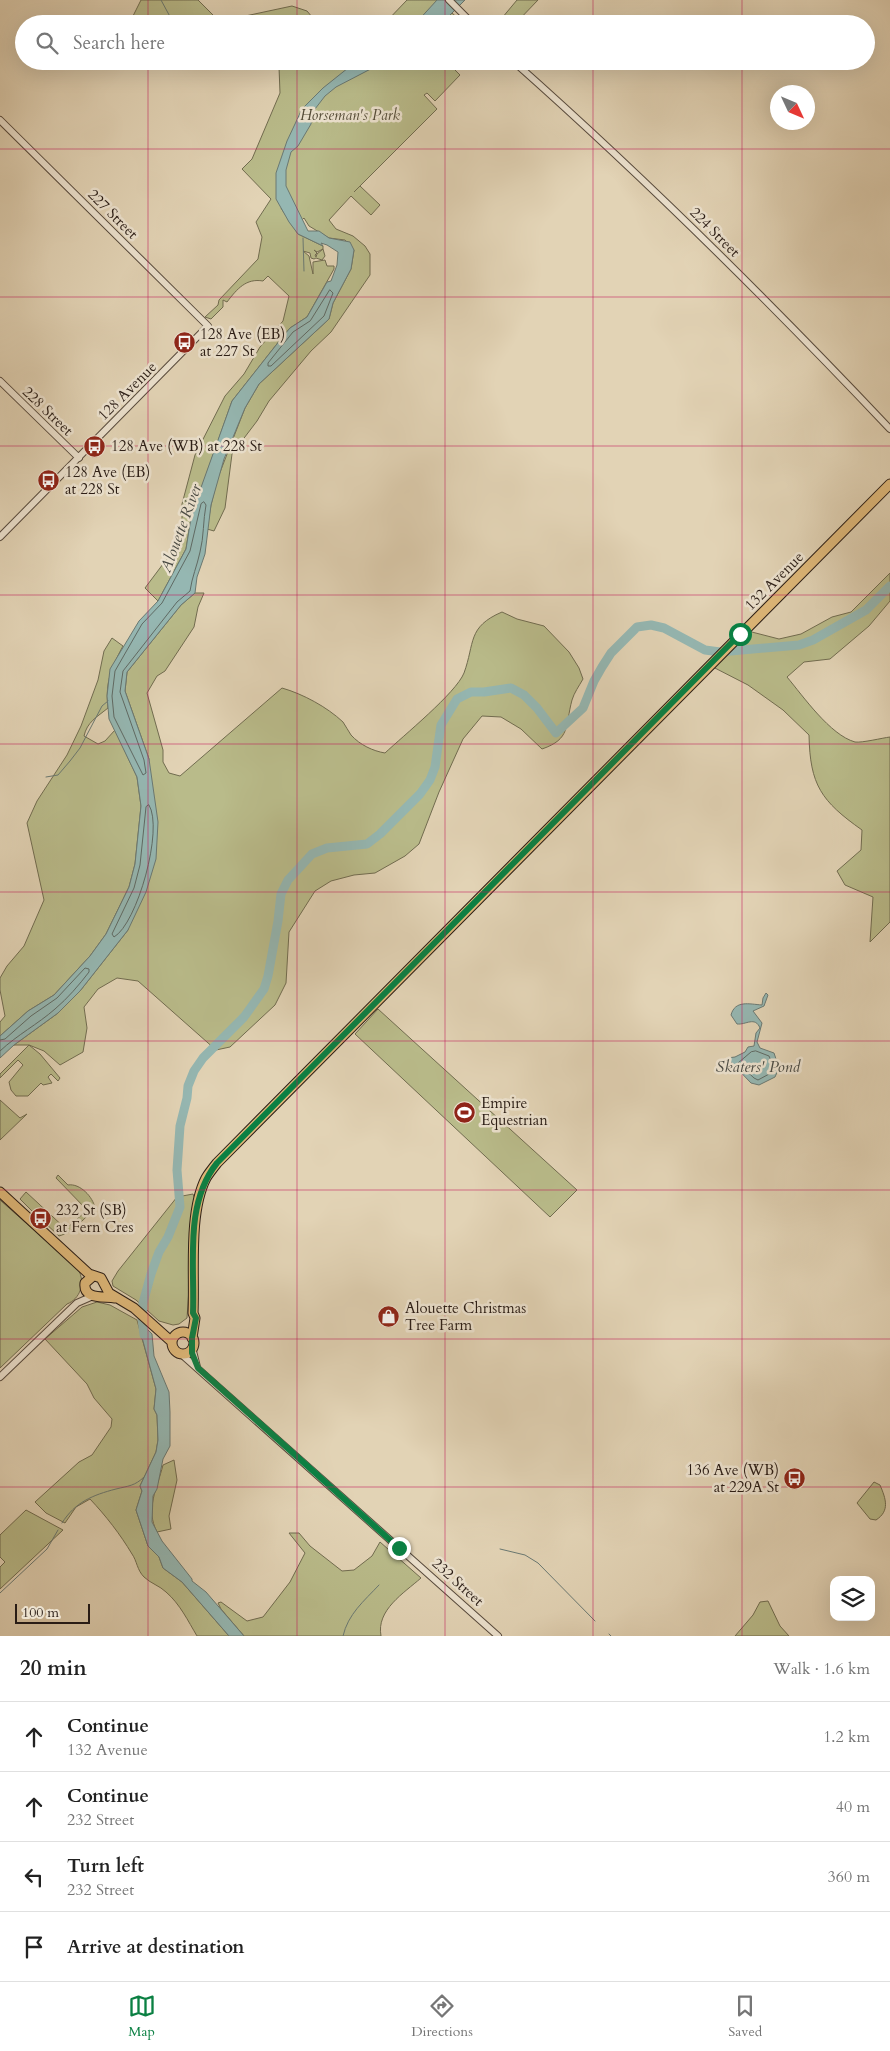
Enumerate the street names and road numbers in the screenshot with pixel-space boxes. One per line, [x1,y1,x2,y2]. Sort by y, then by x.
street label: 227 Street [84,185,143,244]
street label: 224 Street [686,203,745,262]
street label: 128 Avenue [93,357,161,425]
street label: 228 Street [18,382,78,440]
street label: 132 Avenue [740,547,808,615]
street label: 232 Street [428,1553,488,1611]

